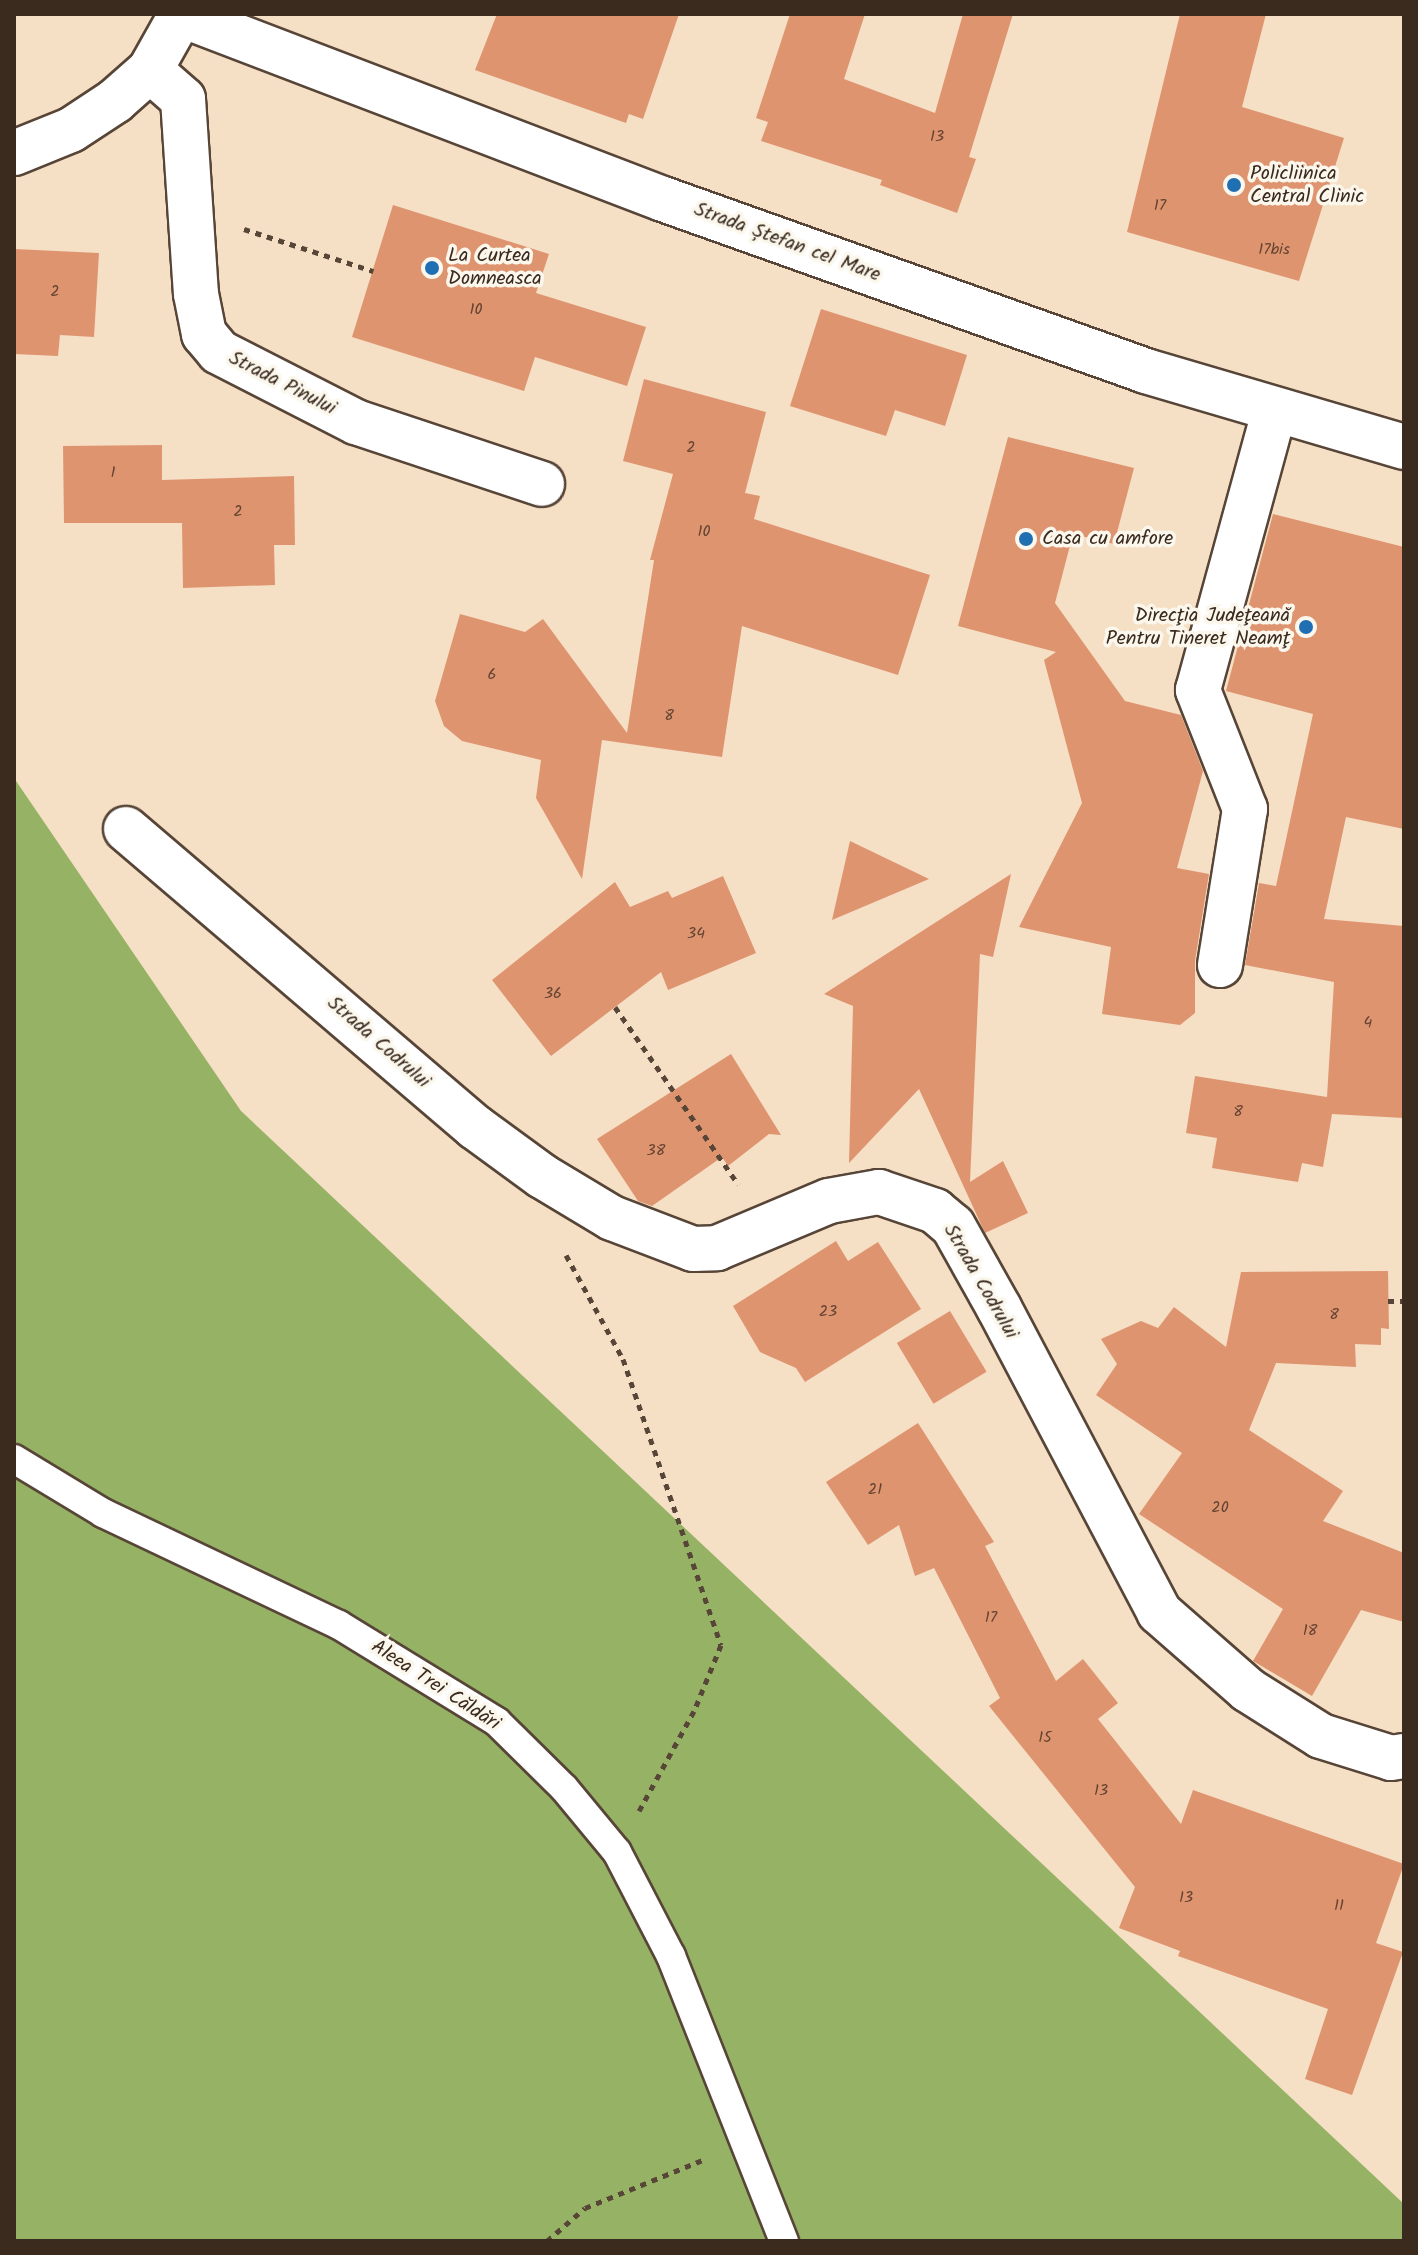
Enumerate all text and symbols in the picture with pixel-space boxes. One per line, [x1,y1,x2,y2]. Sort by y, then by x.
house number: 13 [930,127,944,147]
place label: Policliinica Central Clinic [1250,162,1364,209]
marker: Policliinica Central Clinic [1225,176,1243,194]
house number: 17 [1154,196,1166,216]
street label: Strada Ștefan cel Mare [691,198,883,288]
house number: 17bis [1258,240,1290,260]
place label: La Curtea Domneasca [448,244,542,291]
marker: La Curtea Domneasca [423,259,441,277]
house number: 2 [50,282,60,302]
house number: 10 [469,300,483,320]
street label: Strada Pinului [224,347,340,421]
house number: 2 [686,438,696,458]
house number: 1 [110,463,116,483]
house number: 2 [233,502,243,522]
house number: 10 [697,522,711,542]
place label: Casa cu amfore [1042,527,1173,551]
marker: Casa cu amfore [1017,530,1035,548]
place label: Direcţia Judeţeană Pentru Tineret Neamţ [1106,604,1290,651]
marker: Direcţia Judeţeană Pentru Tineret Neamţ [1297,618,1315,636]
house number: 6 [488,665,496,685]
house number: 8 [664,706,674,726]
house number: 34 [687,924,705,944]
house number: 36 [544,984,562,1004]
street label: Strada Codrului [322,992,434,1094]
house number: 4 [1364,1013,1372,1033]
house number: 8 [1233,1102,1243,1122]
house number: 38 [647,1141,665,1161]
street label: Strada Codrului [938,1220,1022,1344]
house number: 23 [819,1302,837,1322]
house number: 8 [1329,1305,1339,1325]
house number: 21 [868,1480,882,1500]
house number: 20 [1211,1498,1229,1518]
house number: 17 [985,1608,997,1628]
house number: 18 [1303,1621,1317,1641]
street label: Aleea Trei Căldări [366,1635,504,1737]
house number: 15 [1038,1728,1052,1748]
house number: 13 [1094,1781,1108,1801]
house number: 13 [1179,1888,1193,1908]
house number: 11 [1334,1896,1344,1916]

